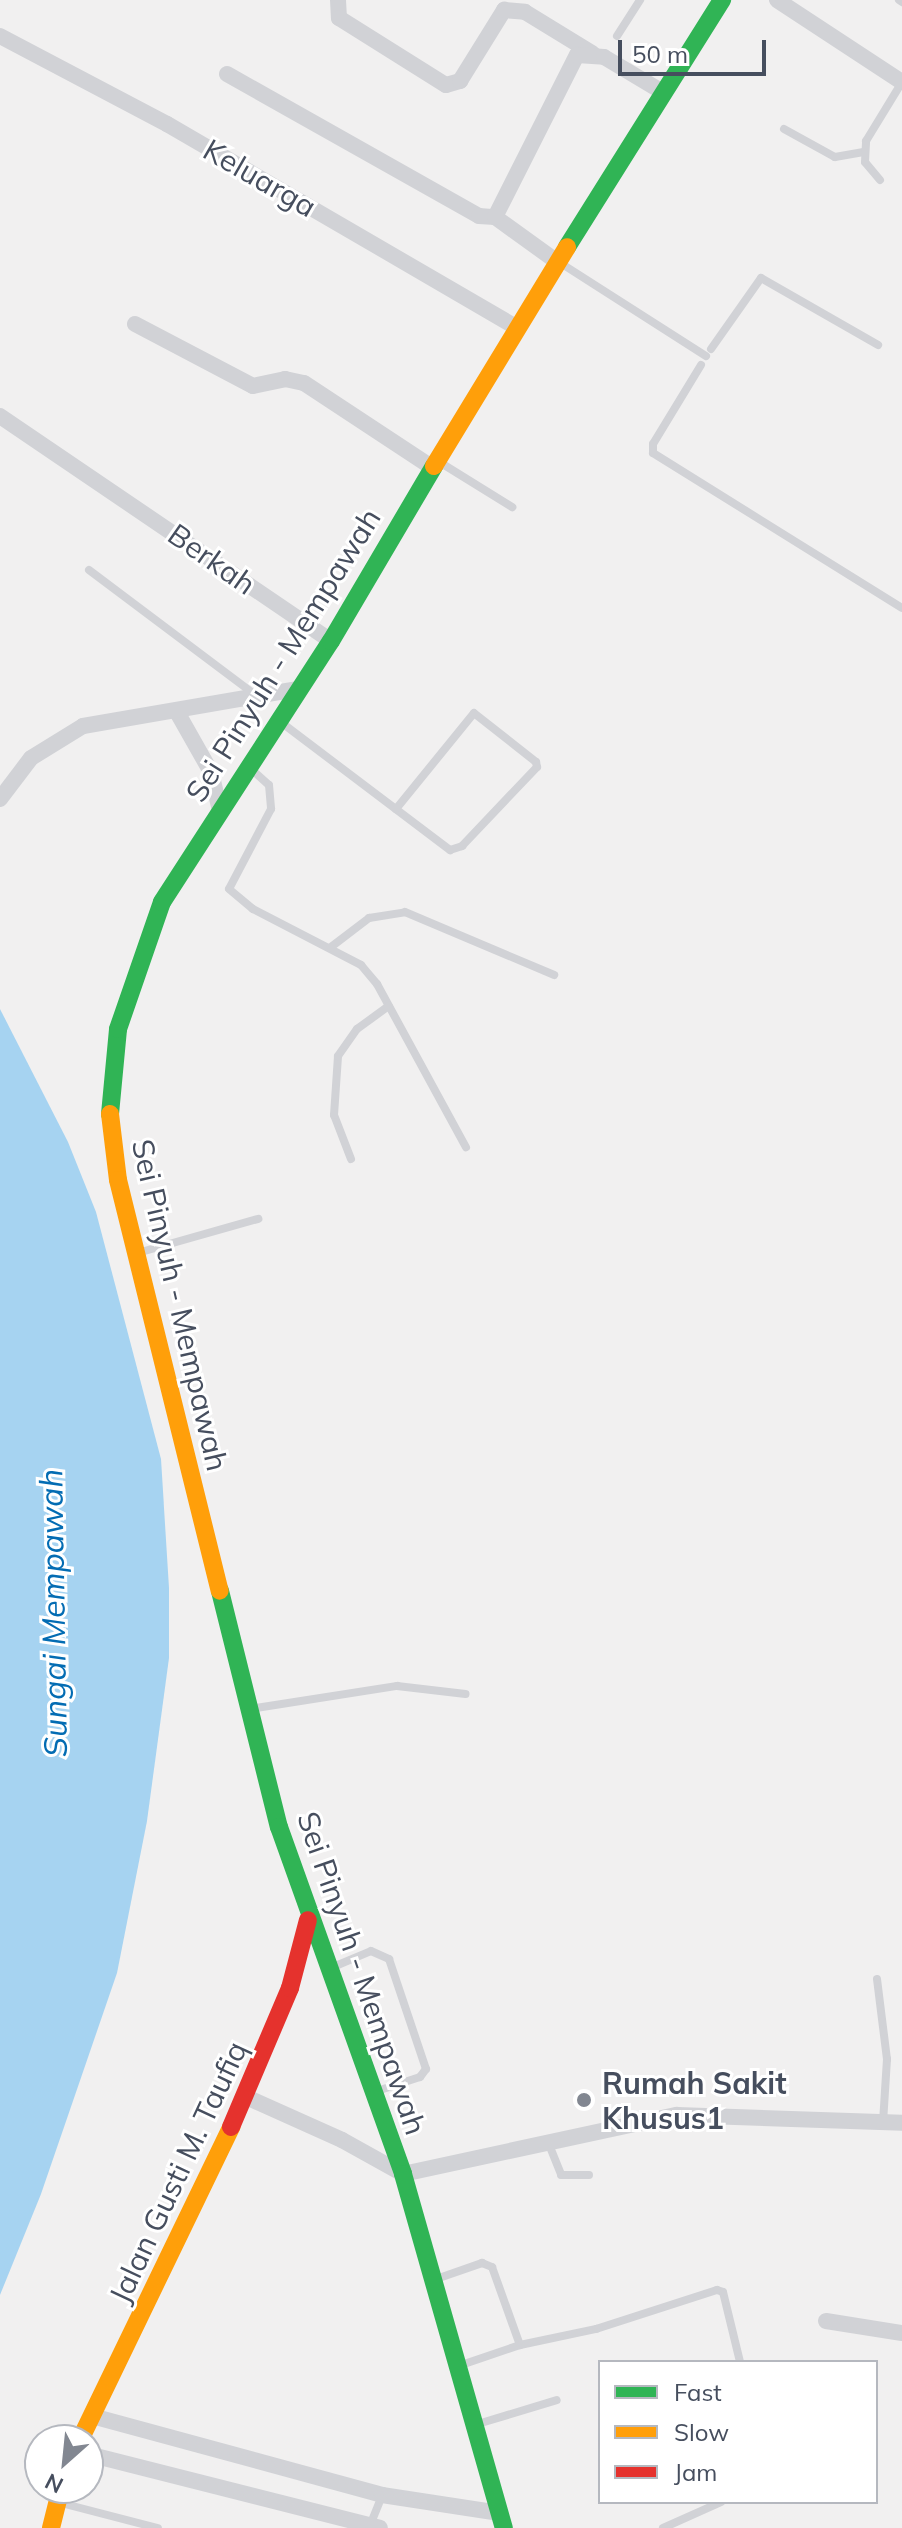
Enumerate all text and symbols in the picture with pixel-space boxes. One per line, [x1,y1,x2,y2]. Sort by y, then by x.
scale bar [622,24,770,74]
text: 50 m [632,39,688,69]
street label: Keluarga [197,131,323,225]
street label: Sei Pinyuh - Mempawah [178,502,388,808]
street label: Berkah [161,516,263,602]
street label: Sei Pinyuh - Mempawah [124,1136,236,1474]
water label: Sungai Mempawah [31,1469,75,1757]
street label: Sei Pinyuh - Mempawah [290,1807,434,2139]
street label: Jalan Gusti M. Taufiq [102,2035,254,2309]
place label: Rumah Sakit Khusus1 [602,2065,787,2136]
marker: Rumah Sakit Khusus1 [573,2089,595,2111]
legend [598,2360,878,2504]
text: Fast [674,2377,722,2407]
text: Slow [674,2417,729,2447]
north arrow [24,2424,104,2504]
text: Jam [674,2457,717,2487]
text: N [40,2467,68,2500]

